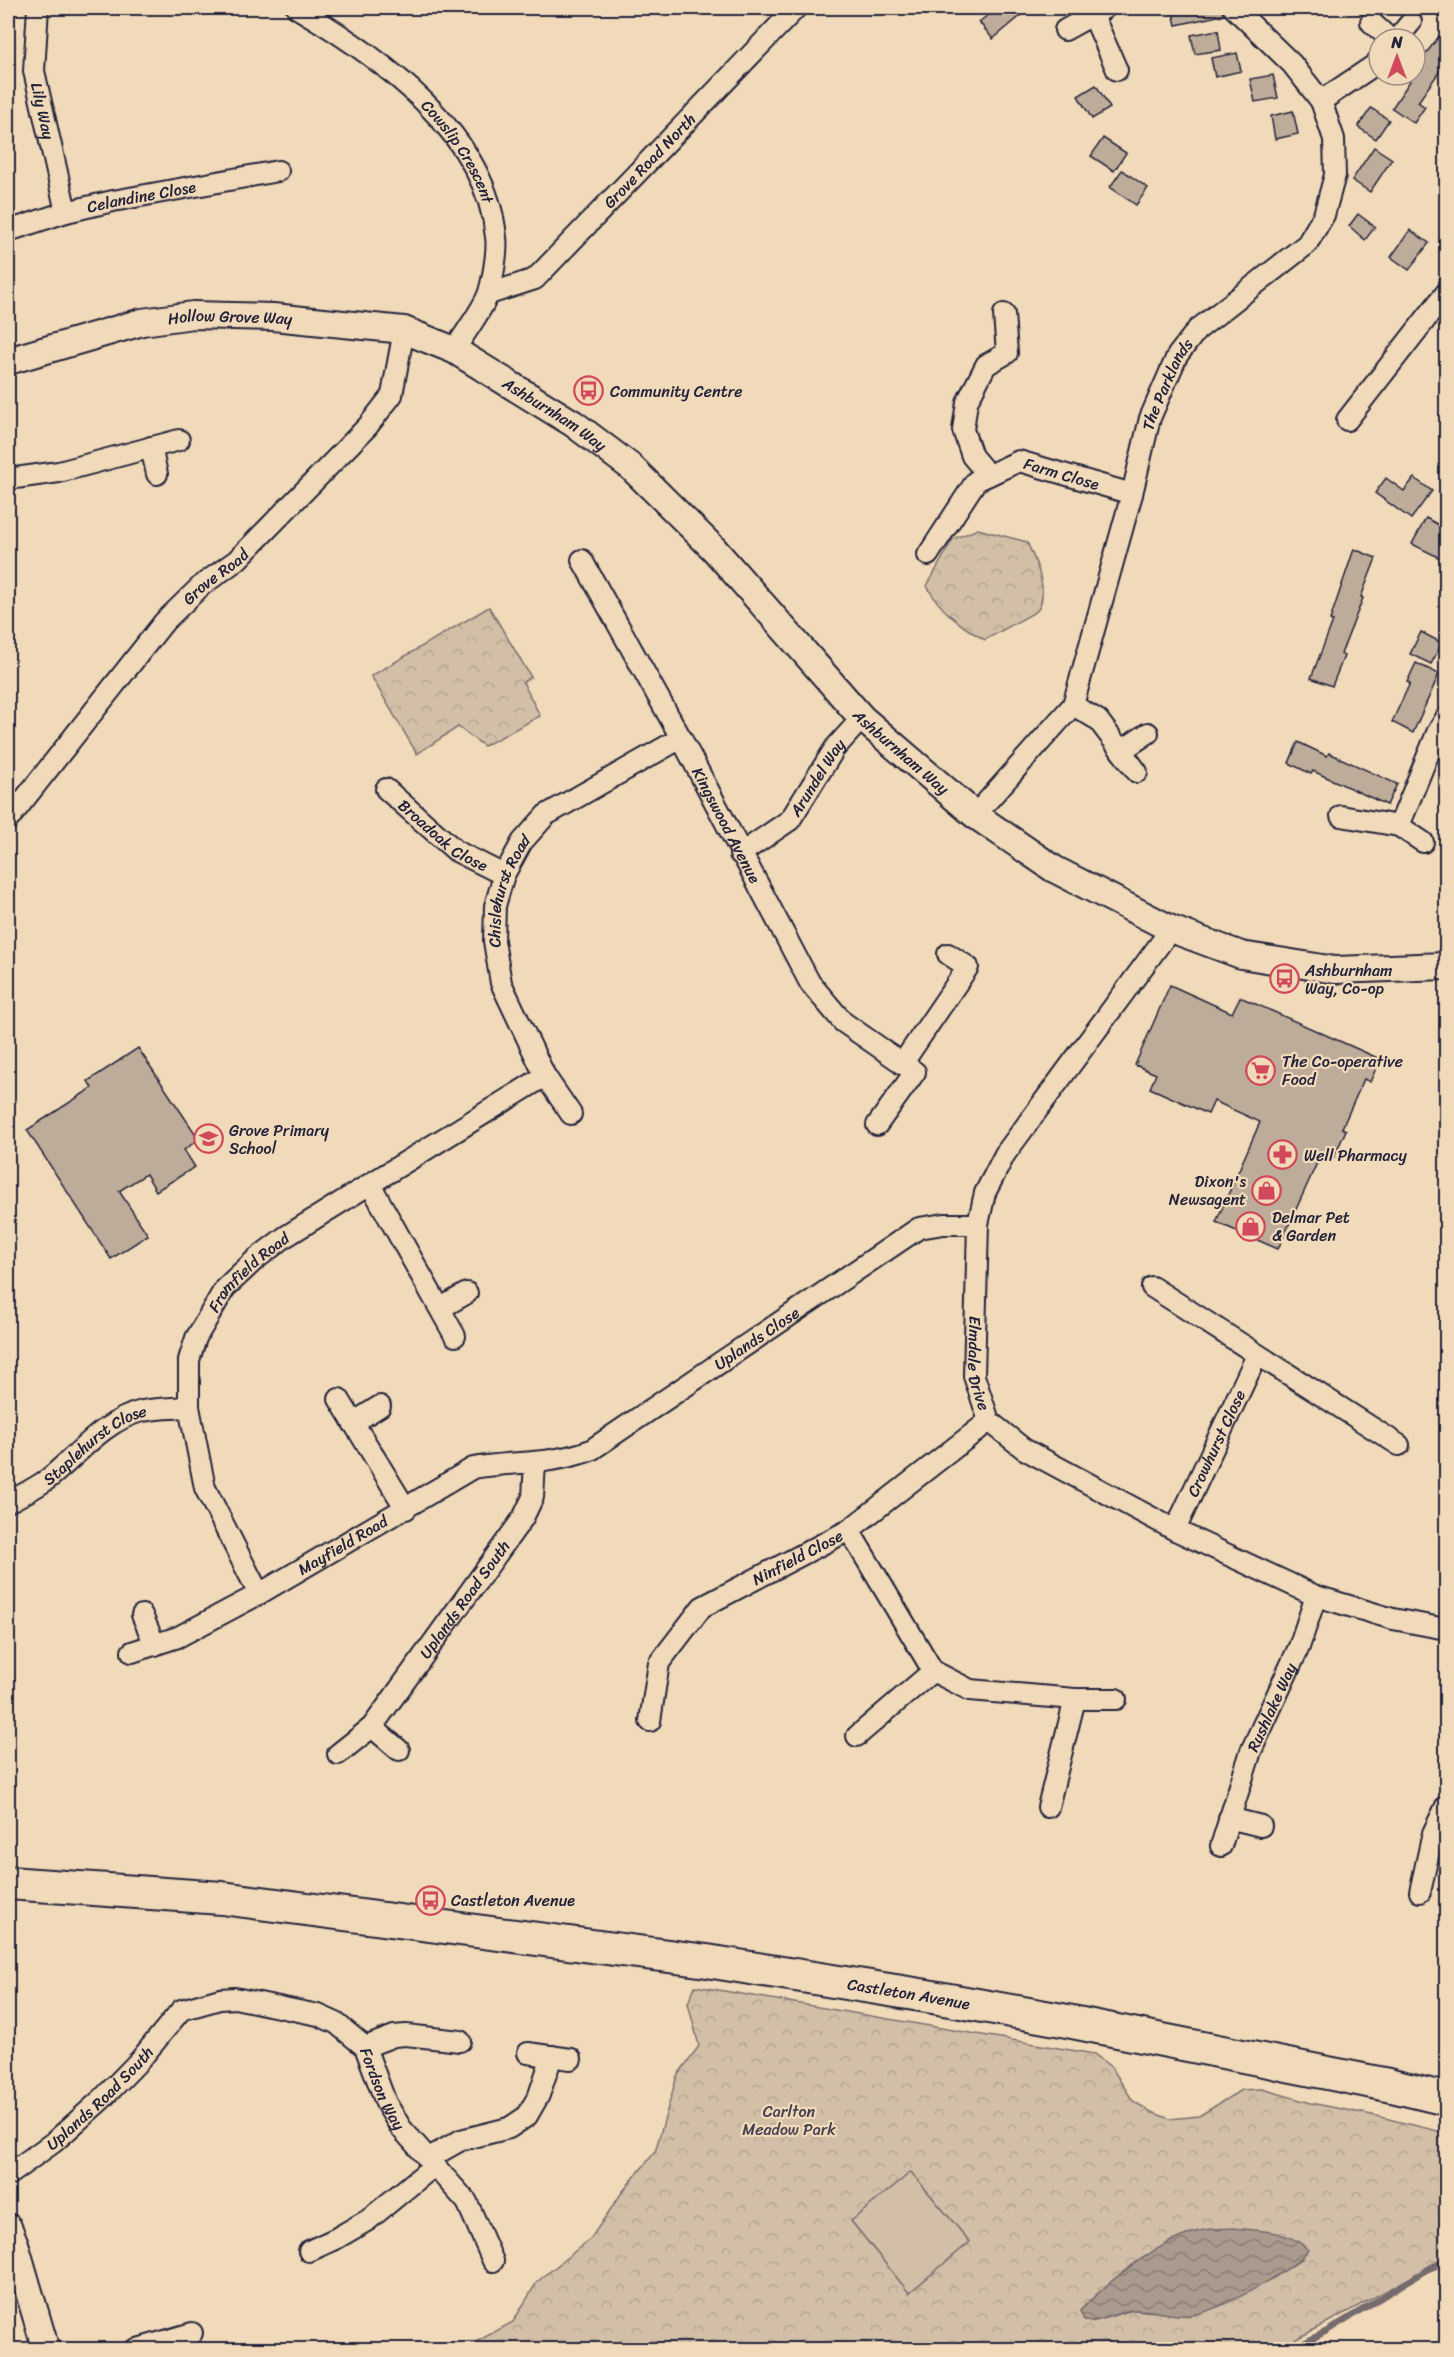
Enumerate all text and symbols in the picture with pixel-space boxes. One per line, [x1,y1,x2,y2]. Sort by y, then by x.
north arrow [1367,27,1427,87]
text: N [1390,28,1403,57]
street label: Lily Way [22,80,63,143]
street label: Cowslip Crescent [414,92,503,207]
street label: Grove Road North [596,106,703,216]
street label: Celandine Close [84,172,198,222]
street label: Hollow Grove Way [166,301,295,334]
street label: The Parklands [1134,332,1201,433]
street label: Ashburnham Way [496,369,614,460]
bus stop icon: Community Centre [573,375,605,407]
place label: Community Centre [610,377,743,406]
street label: Farm Close [1020,449,1103,499]
street label: Grove Road [175,540,257,612]
street label: Ashburnham Way [845,702,956,803]
street label: Arundel Way [781,731,853,823]
street label: Kingswood Avenue [684,762,769,889]
street label: Broadoak Close [391,792,493,880]
street label: Chislehurst Road [480,826,539,950]
place label: Ashburnham Way, Co-op [1304,956,1392,1003]
bus stop icon: Ashburnham Way, Co-op [1268,963,1300,995]
place label: The Co-operative Food [1282,1047,1403,1094]
supermarket icon: The Co-operative Food [1245,1054,1277,1086]
place label: Grove Primary School [229,1116,330,1163]
school or university icon: Grove Primary School [192,1123,224,1155]
pharmacy icon: Well Pharmacy [1267,1139,1299,1171]
place label: Well Pharmacy [1304,1141,1408,1170]
place label: Dixon's Newsagent [1169,1167,1246,1214]
shop icon: Dixon's Newsagent [1251,1174,1283,1206]
place label: Delmar Pet & Garden [1272,1203,1350,1250]
shop icon: Delmar Pet & Garden [1235,1210,1267,1242]
street label: Framfield Road [200,1224,297,1318]
street label: Uplands Close [708,1299,806,1378]
street label: Elmdale Drive [959,1316,998,1414]
street label: Crowhurst Close [1179,1385,1254,1502]
street label: Staplehurst Close [36,1396,149,1493]
street label: Mayfield Road [292,1506,395,1583]
street label: Ninfield Close [747,1522,848,1593]
street label: Uplands Road South [412,1534,518,1665]
street label: Rushlake Way [1238,1657,1305,1757]
bus stop icon: Castleton Avenue [414,1884,446,1916]
place label: Castleton Avenue [451,1886,575,1915]
street label: Castleton Avenue [845,1970,973,2018]
street label: Uplands Road South [40,2040,161,2158]
street label: Fordson Way [351,2043,414,2137]
park label: Carlton Meadow Park [742,2097,836,2144]

